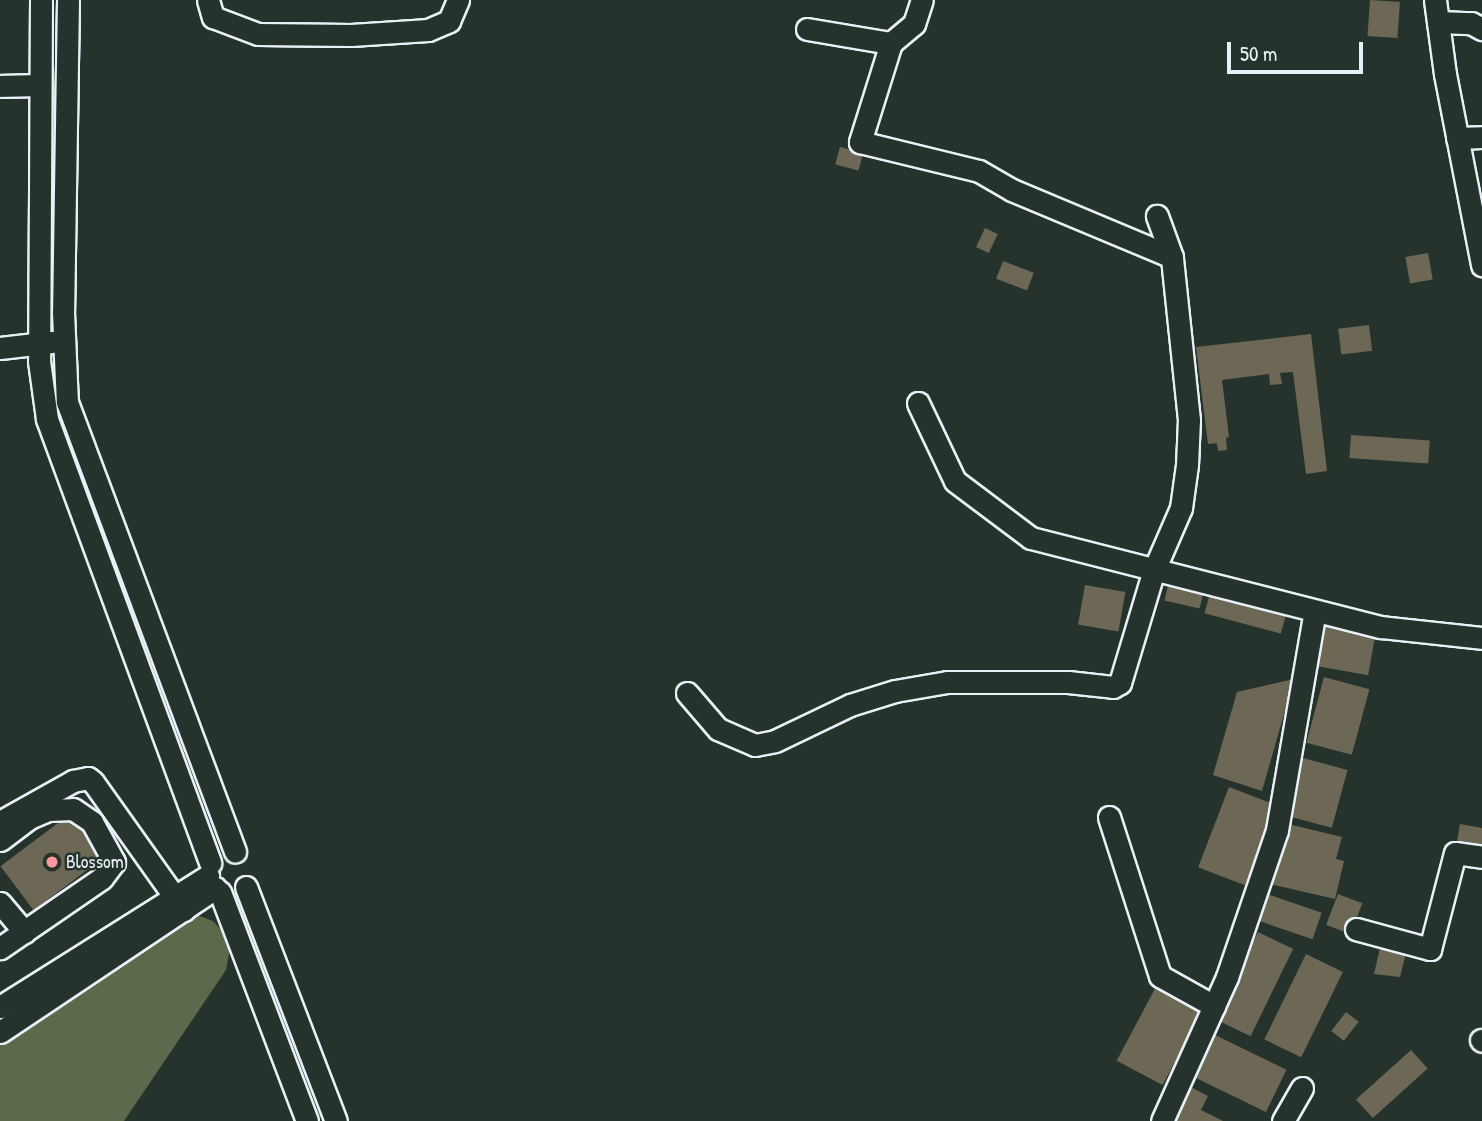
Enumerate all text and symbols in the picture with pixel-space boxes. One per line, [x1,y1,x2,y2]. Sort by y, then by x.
scale bar [1230,28,1366,72]
text: 50 m [1240,39,1277,68]
place label: Blossom [66,851,124,873]
marker: Blossom [44,854,60,870]

